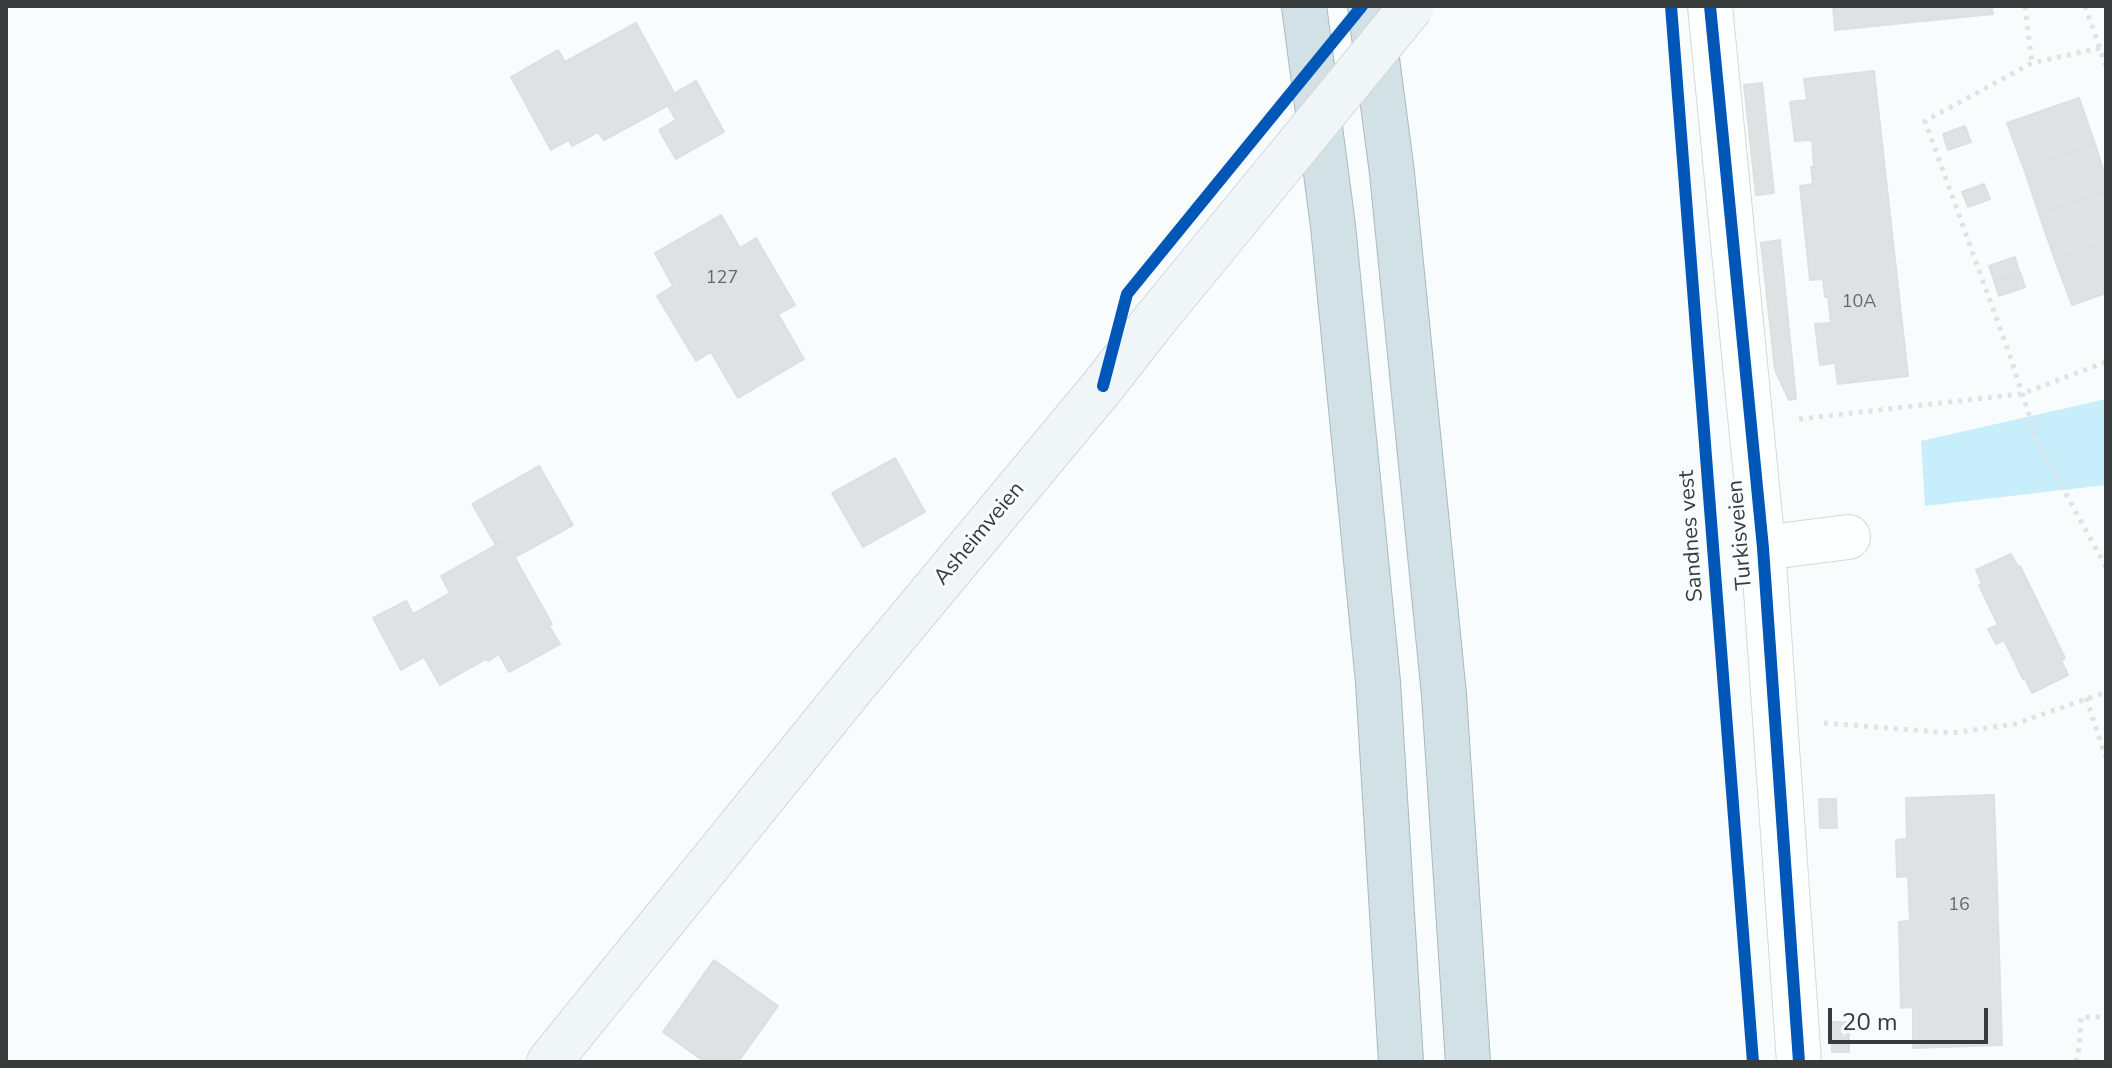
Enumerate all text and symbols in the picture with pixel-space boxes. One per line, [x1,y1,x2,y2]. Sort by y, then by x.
house number: 127 [706,268,738,290]
house number: 10A [1842,292,1876,314]
street label: Sandnes vest [1674,469,1710,603]
street label: Asheimveien [929,477,1031,591]
street label: Turkisveien [1723,479,1759,591]
house number: 16 [1948,895,1970,917]
scale bar [1832,992,1992,1042]
text: 20 m [1842,1006,1898,1038]

